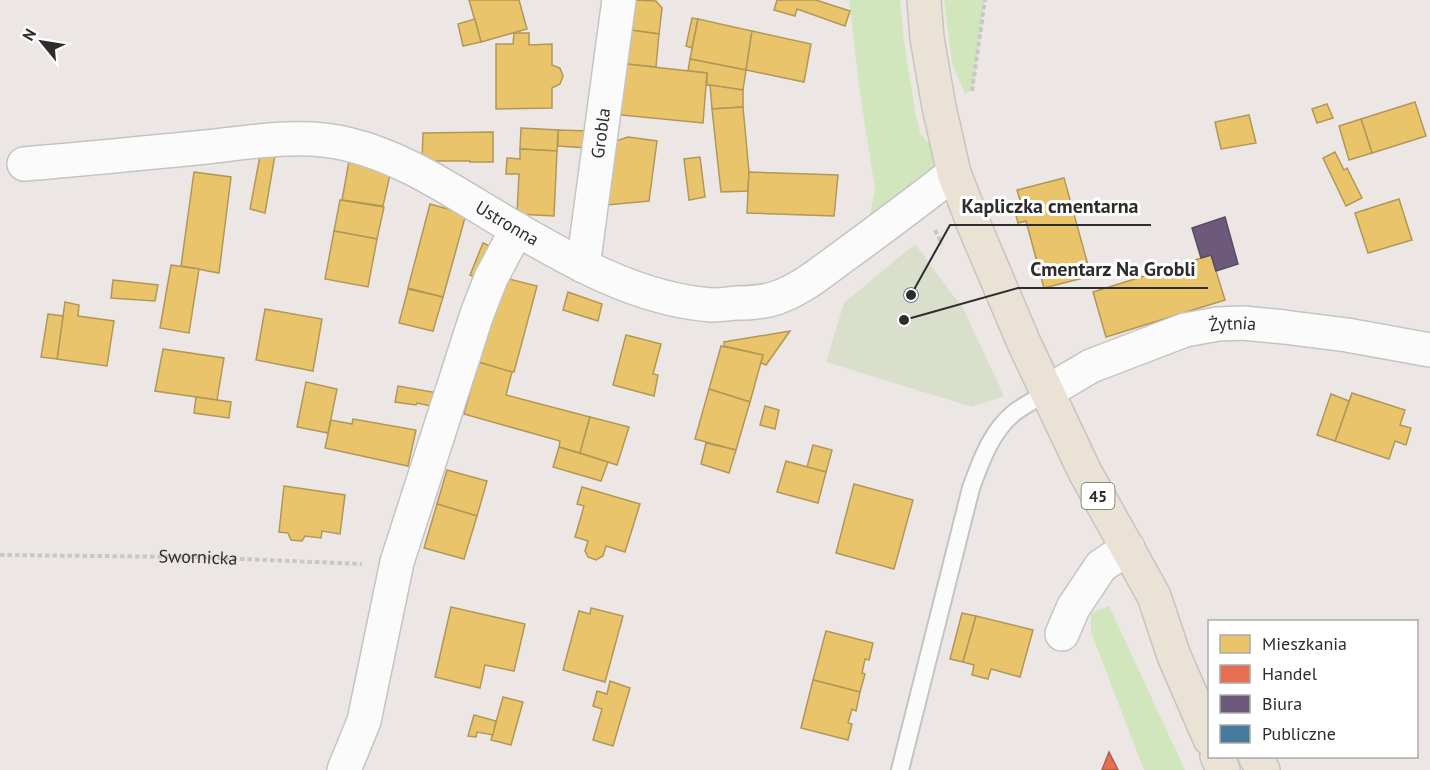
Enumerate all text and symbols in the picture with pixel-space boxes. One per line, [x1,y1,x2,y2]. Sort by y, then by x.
north arrow [12,12,72,72]
text: N [18,25,40,44]
street label: Grobla [586,106,615,160]
callout: Kapliczka cmentarna [950,187,1151,225]
text: Kapliczka cmentarna [962,193,1139,219]
street label: Ustronna [471,195,543,251]
callout: Cmentarz Na Grobli [1018,250,1208,288]
text: Cmentarz Na Grobli [1030,256,1196,282]
street label: Żytnia [1207,311,1257,336]
road number: 45 [1082,483,1114,509]
street label: Swornicka [158,545,238,570]
legend [1208,620,1418,758]
text: Mieszkania [1262,632,1347,655]
text: Handel [1262,662,1318,685]
text: Biura [1262,692,1302,715]
text: Publiczne [1262,722,1336,745]

